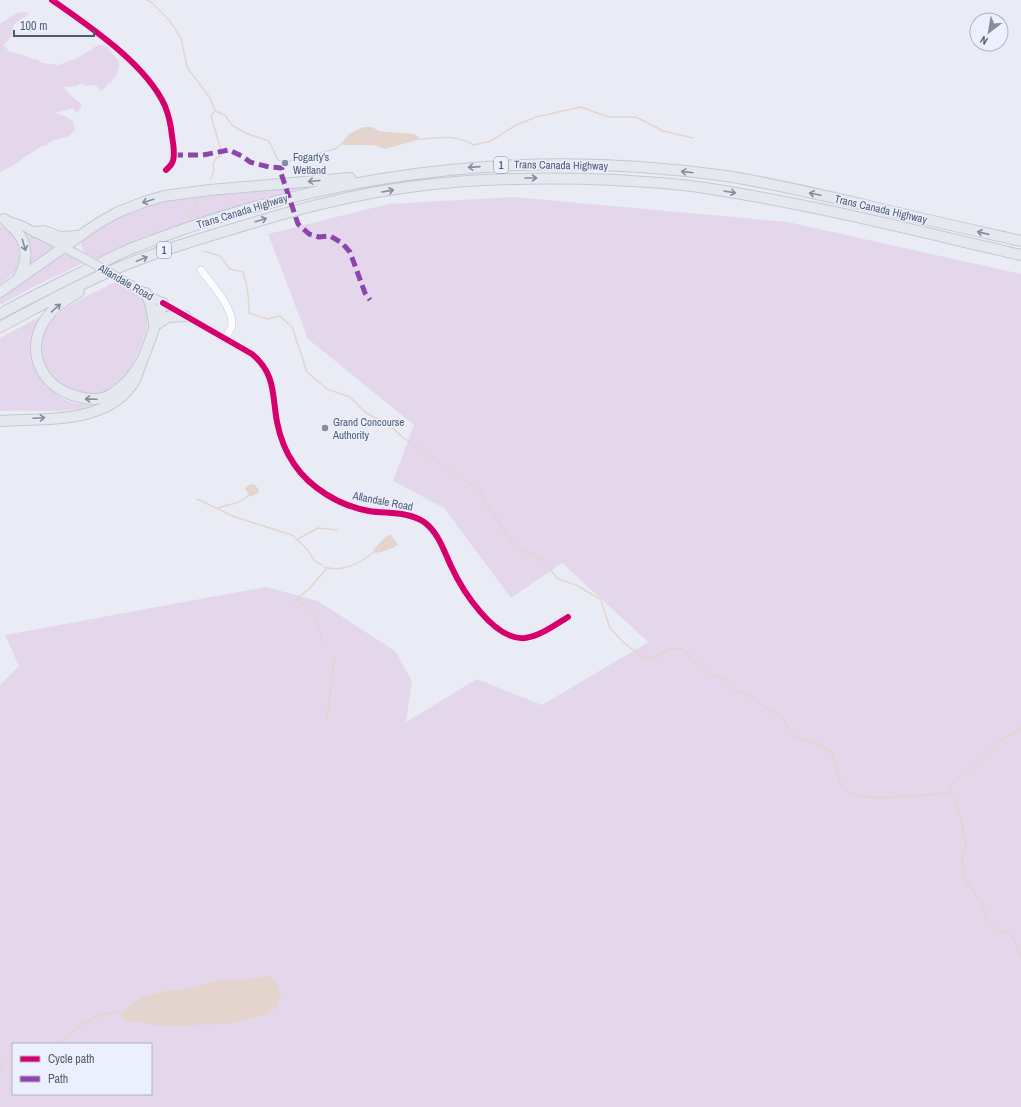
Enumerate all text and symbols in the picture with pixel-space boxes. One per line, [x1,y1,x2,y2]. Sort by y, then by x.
scale bar [14,12,94,38]
north arrow [969,12,1009,52]
text: 100 m [20,18,47,34]
text: N [977,33,990,48]
place label: Fogarty's Wetland [293,150,330,177]
road number: 1 [494,157,508,173]
street label: Trans Canada Highway [514,157,609,173]
marker: Fogarty's Wetland [280,158,290,168]
one-way arrow [468,164,481,171]
one-way arrow [681,168,694,176]
one-way arrow [524,174,537,182]
one-way arrow [308,178,321,185]
one-way arrow [381,186,394,194]
one-way arrow [723,188,736,196]
street label: Trans Canada Highway [195,190,290,231]
one-way arrow [809,190,822,198]
street label: Trans Canada Highway [833,192,929,227]
one-way arrow [141,198,154,205]
one-way arrow [255,216,268,223]
one-way arrow [977,228,990,236]
one-way arrow [21,238,28,251]
road number: 1 [157,242,171,258]
one-way arrow [135,255,147,263]
street label: Allandale Road [95,260,156,303]
one-way arrow [51,304,61,313]
one-way arrow [85,395,98,402]
one-way arrow [32,415,45,422]
place label: Grand Concourse Authority [332,415,404,442]
marker: Grand Concourse Authority [320,423,330,433]
street label: Allandale Road [351,488,414,514]
legend [12,1043,152,1095]
text: Cycle path [48,1051,95,1067]
text: Path [48,1071,68,1087]

